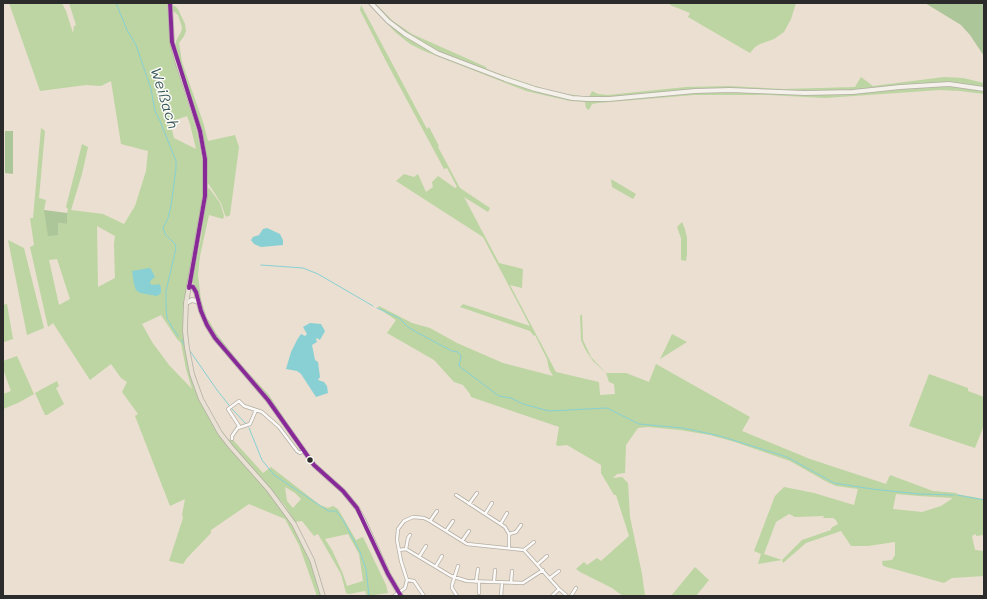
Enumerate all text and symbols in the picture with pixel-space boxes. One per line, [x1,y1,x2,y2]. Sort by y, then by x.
water label: Weißach [146,65,182,131]
unlabelled marker [305,455,315,465]

